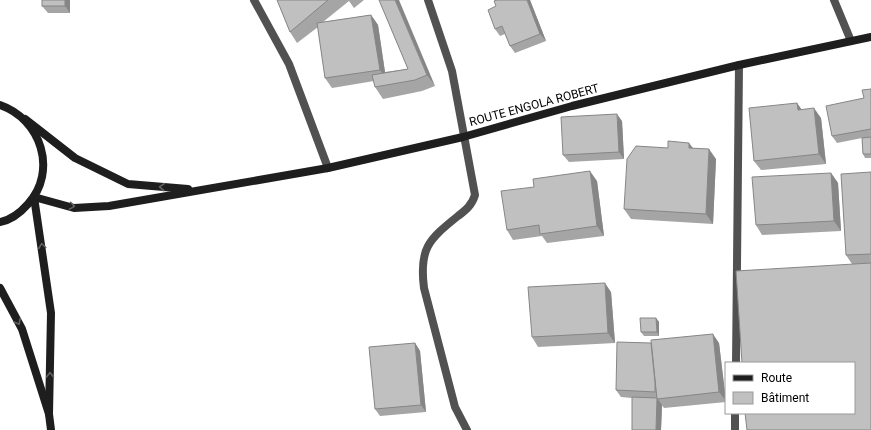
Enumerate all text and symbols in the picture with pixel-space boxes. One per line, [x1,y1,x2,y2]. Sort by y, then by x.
street label: ROUTE ENGOLA ROBERT [468,81,600,129]
one-way arrow [159,182,165,191]
one-way arrow [69,202,75,210]
one-way arrow [38,243,47,249]
one-way arrow [14,318,21,325]
legend [725,362,855,414]
text: Route [761,371,792,385]
one-way arrow [45,372,54,378]
text: Bâtiment [761,391,809,405]

